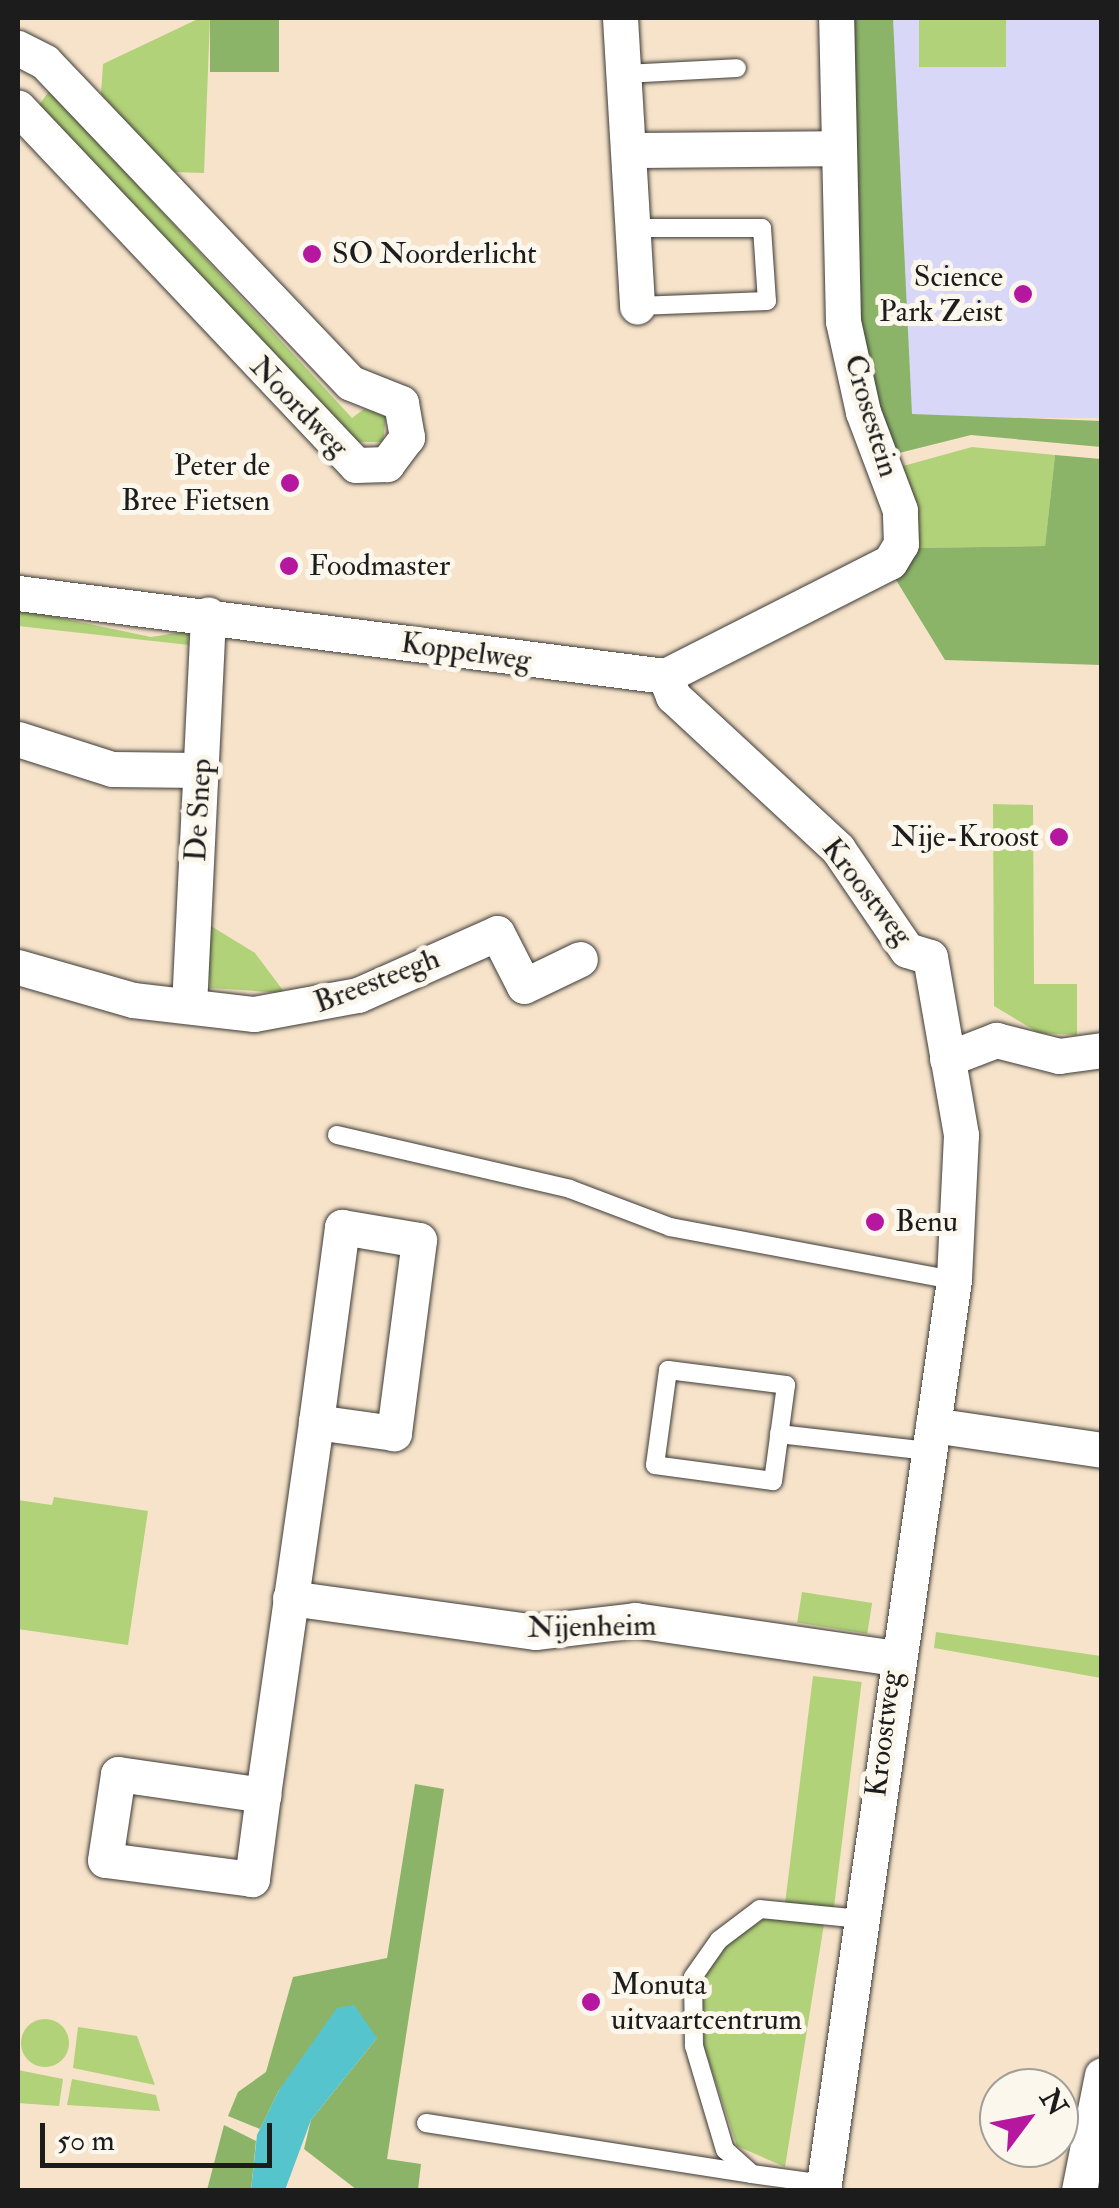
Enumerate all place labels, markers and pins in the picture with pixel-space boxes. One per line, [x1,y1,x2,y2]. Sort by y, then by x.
place label: SO Noorderlicht [332,236,537,272]
marker: SO Noorderlicht [301,243,323,265]
place label: Science Park Zeist [879,259,1003,330]
marker: Science Park Zeist [1012,283,1034,305]
place label: Peter de Bree Fietsen [121,448,270,518]
marker: Peter de Bree Fietsen [279,472,301,494]
place label: Foodmaster [309,548,450,584]
marker: Foodmaster [278,555,300,577]
place label: Nije-Kroost [891,819,1039,855]
marker: Nije-Kroost [1048,826,1070,848]
place label: Benu [895,1204,958,1240]
marker: Benu [864,1211,886,1233]
place label: Monuta uitvaartcentrum [611,1967,802,2038]
marker: Monuta uitvaartcentrum [580,1991,602,2013]

